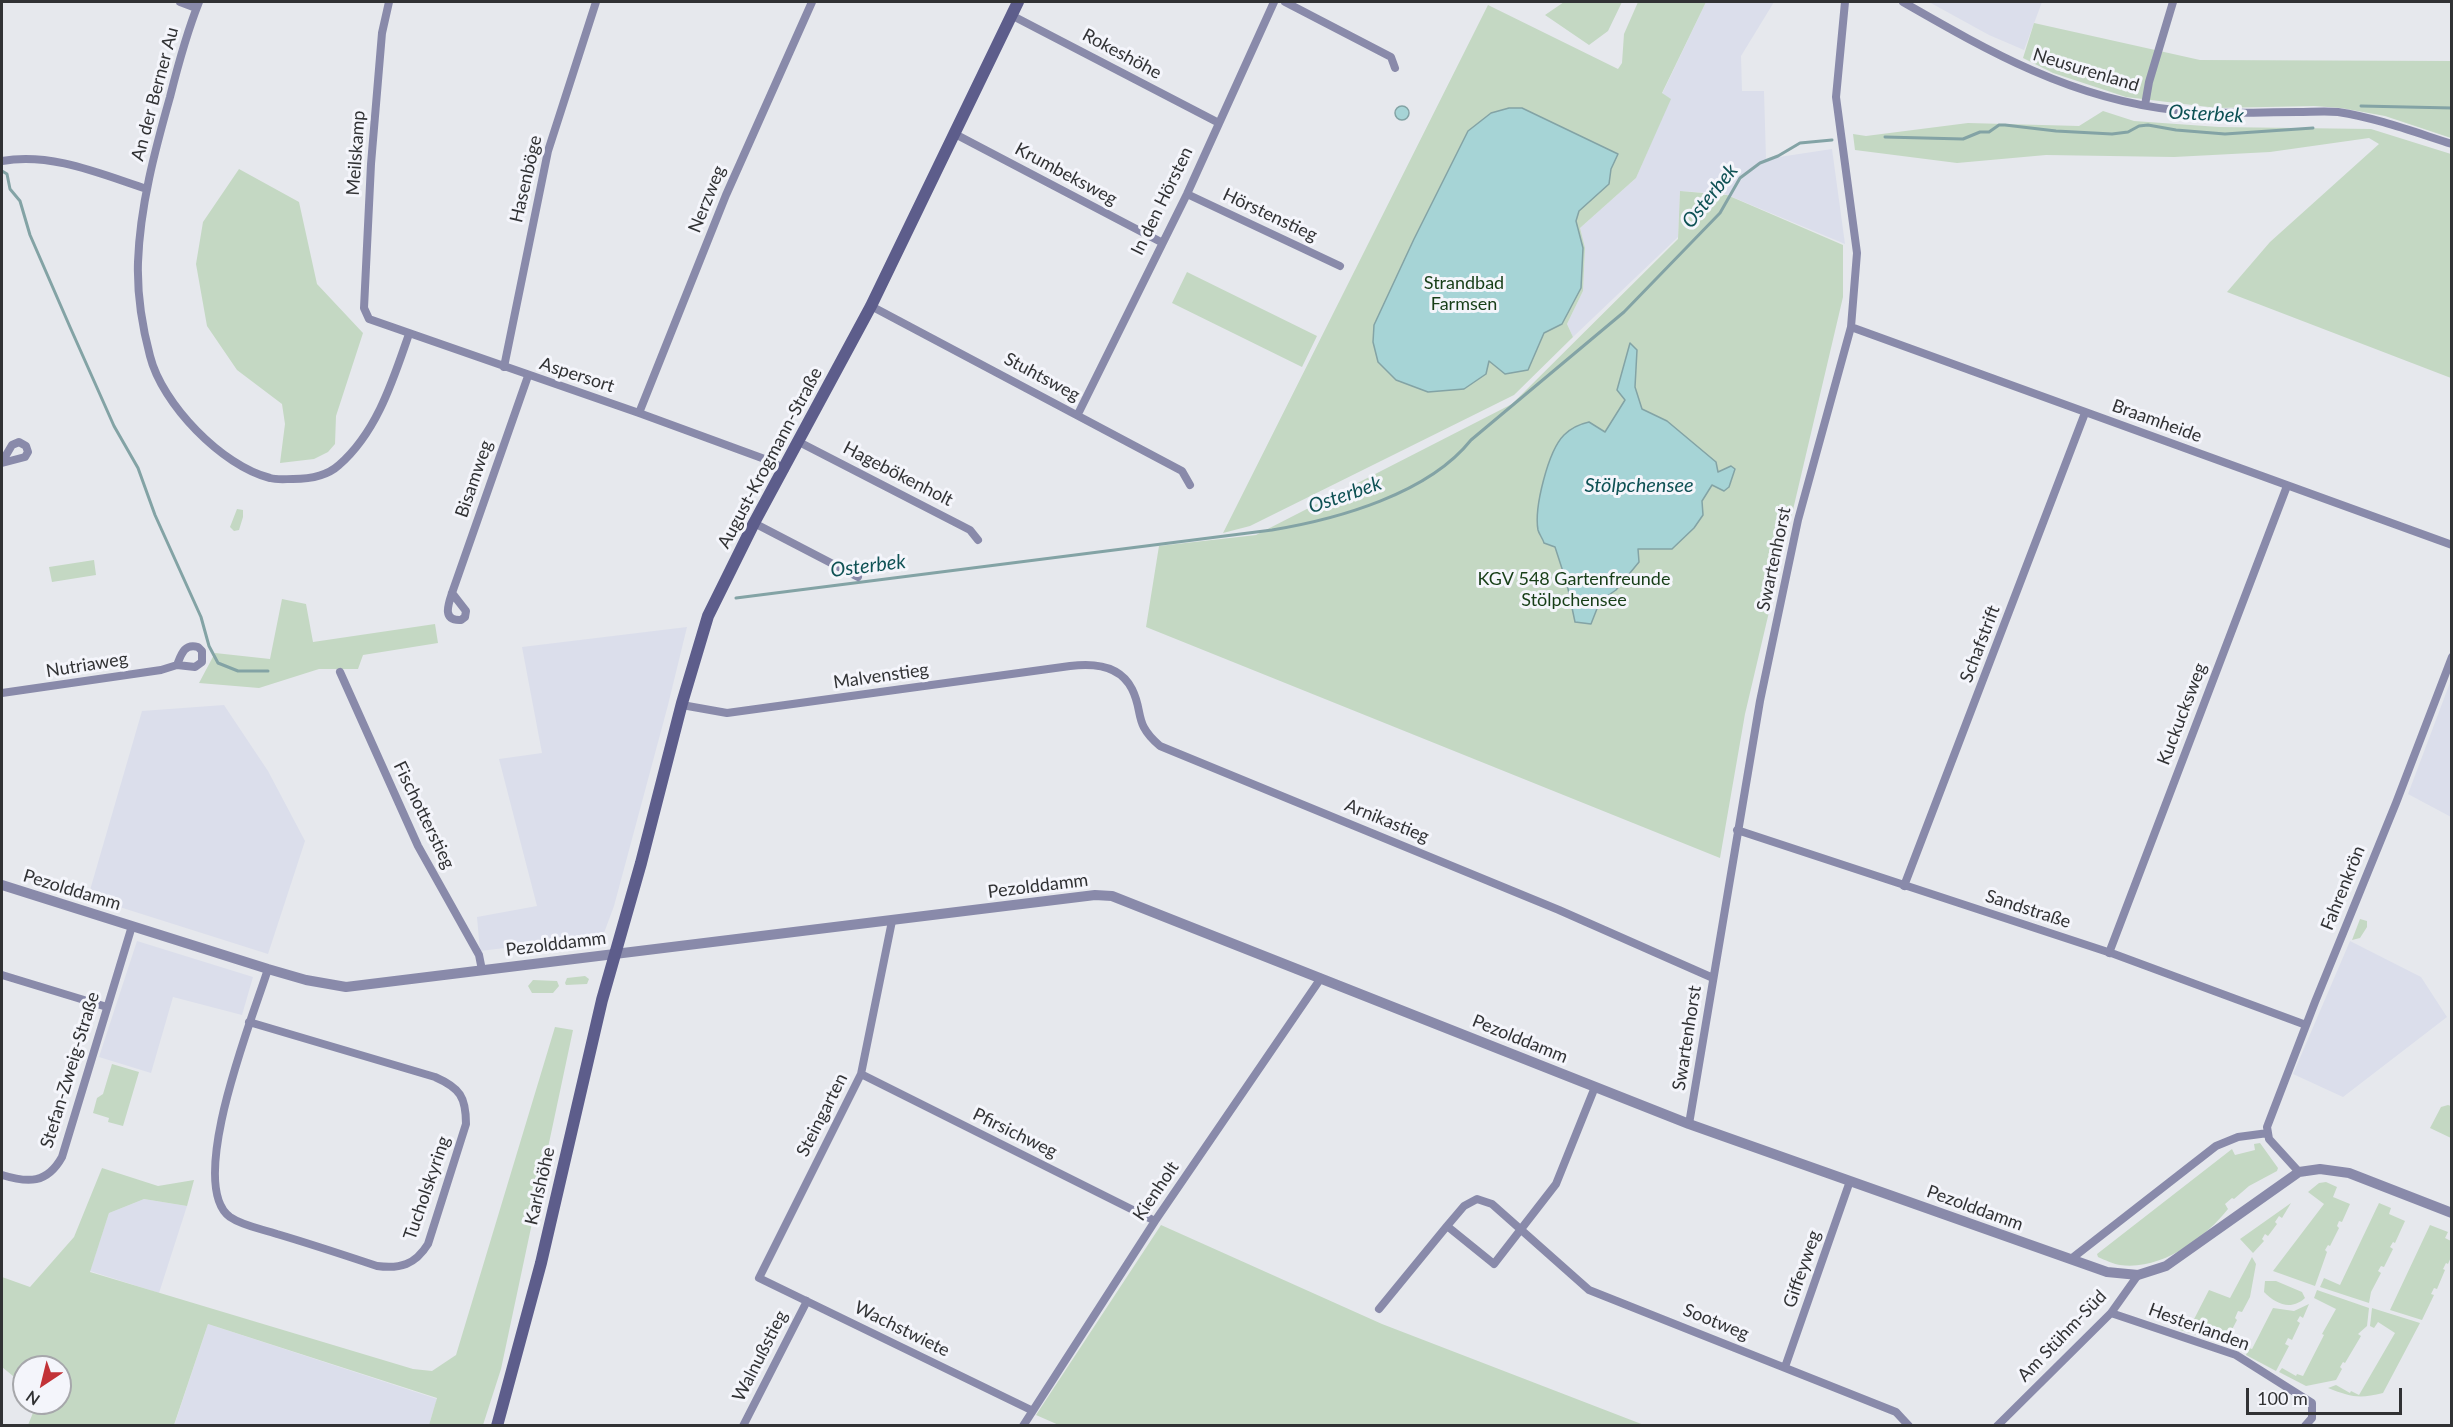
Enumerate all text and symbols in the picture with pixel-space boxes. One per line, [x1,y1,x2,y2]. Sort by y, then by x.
street label: Rokeshöhe [1079,24,1165,84]
street label: An der Berner Au [127,25,183,163]
street label: Neusurenland [2030,44,2142,96]
water label: Osterbek [2168,100,2244,128]
street label: Meilskamp [342,110,370,196]
street label: Hasenböge [505,133,547,225]
street label: Krumbeksweg [1011,138,1121,210]
street label: In den Hörsten [1126,143,1198,259]
water label: Osterbek [1677,159,1743,233]
street label: Nerzweg [684,162,730,236]
street label: Hörstenstieg [1219,184,1321,246]
park label: Strandbad Farmsen [1424,272,1504,314]
street label: Stuhtsweg [1000,348,1084,406]
street label: Aspersort [537,353,617,397]
street label: August-Krogmann-Straße [713,364,827,552]
street label: Braamheide [2109,395,2205,447]
street label: Hagebökenholt [839,437,957,511]
street label: Bisamweg [451,438,497,520]
water label: Osterbek [1305,471,1385,519]
water label: Stölpchensee [1584,474,1694,498]
street label: Swartenhorst [1752,505,1796,613]
water label: Osterbek [829,549,907,583]
park label: KGV 548 Gartenfreunde Stölpchensee [1478,568,1670,610]
street label: Schafstrift [1955,602,2005,686]
street label: Nutriaweg [44,648,130,682]
street label: Malvenstieg [832,659,930,693]
street label: Kuckucksweg [2153,660,2211,768]
street label: Fischotterstieg [389,758,459,872]
street label: Arnikastieg [1342,794,1432,848]
street label: Fahrenkrön [2316,843,2370,933]
street label: Pezolddamm [21,865,123,915]
street label: Pezolddamm [987,869,1089,903]
street label: Sandstraße [1983,885,2073,933]
street label: Pezolddamm [505,927,607,961]
street label: Swartenhorst [1668,984,1706,1092]
street label: Stefan-Zweig-Straße [36,989,104,1151]
street label: Pezolddamm [1469,1010,1571,1068]
street label: Steingarten [792,1070,852,1160]
street label: Pfirsichweg [969,1103,1061,1163]
street label: Tucholskyring [399,1133,455,1243]
street label: Karlshöhe [521,1145,559,1227]
street label: Kienholt [1128,1157,1184,1225]
street label: Pezolddamm [1924,1181,2026,1235]
street label: Giffeyweg [1779,1227,1825,1311]
street label: Am Stühm-Süd [2013,1286,2111,1386]
street label: Wachstwiete [851,1297,953,1361]
street label: Sootweg [1680,1299,1752,1345]
street label: Hesterlanden [2145,1299,2253,1355]
street label: Walnußstieg [728,1307,792,1405]
north arrow [12,1355,72,1415]
scale bar [2249,1376,2405,1414]
text: N [22,1387,43,1410]
text: 100 m [2257,1387,2308,1409]

